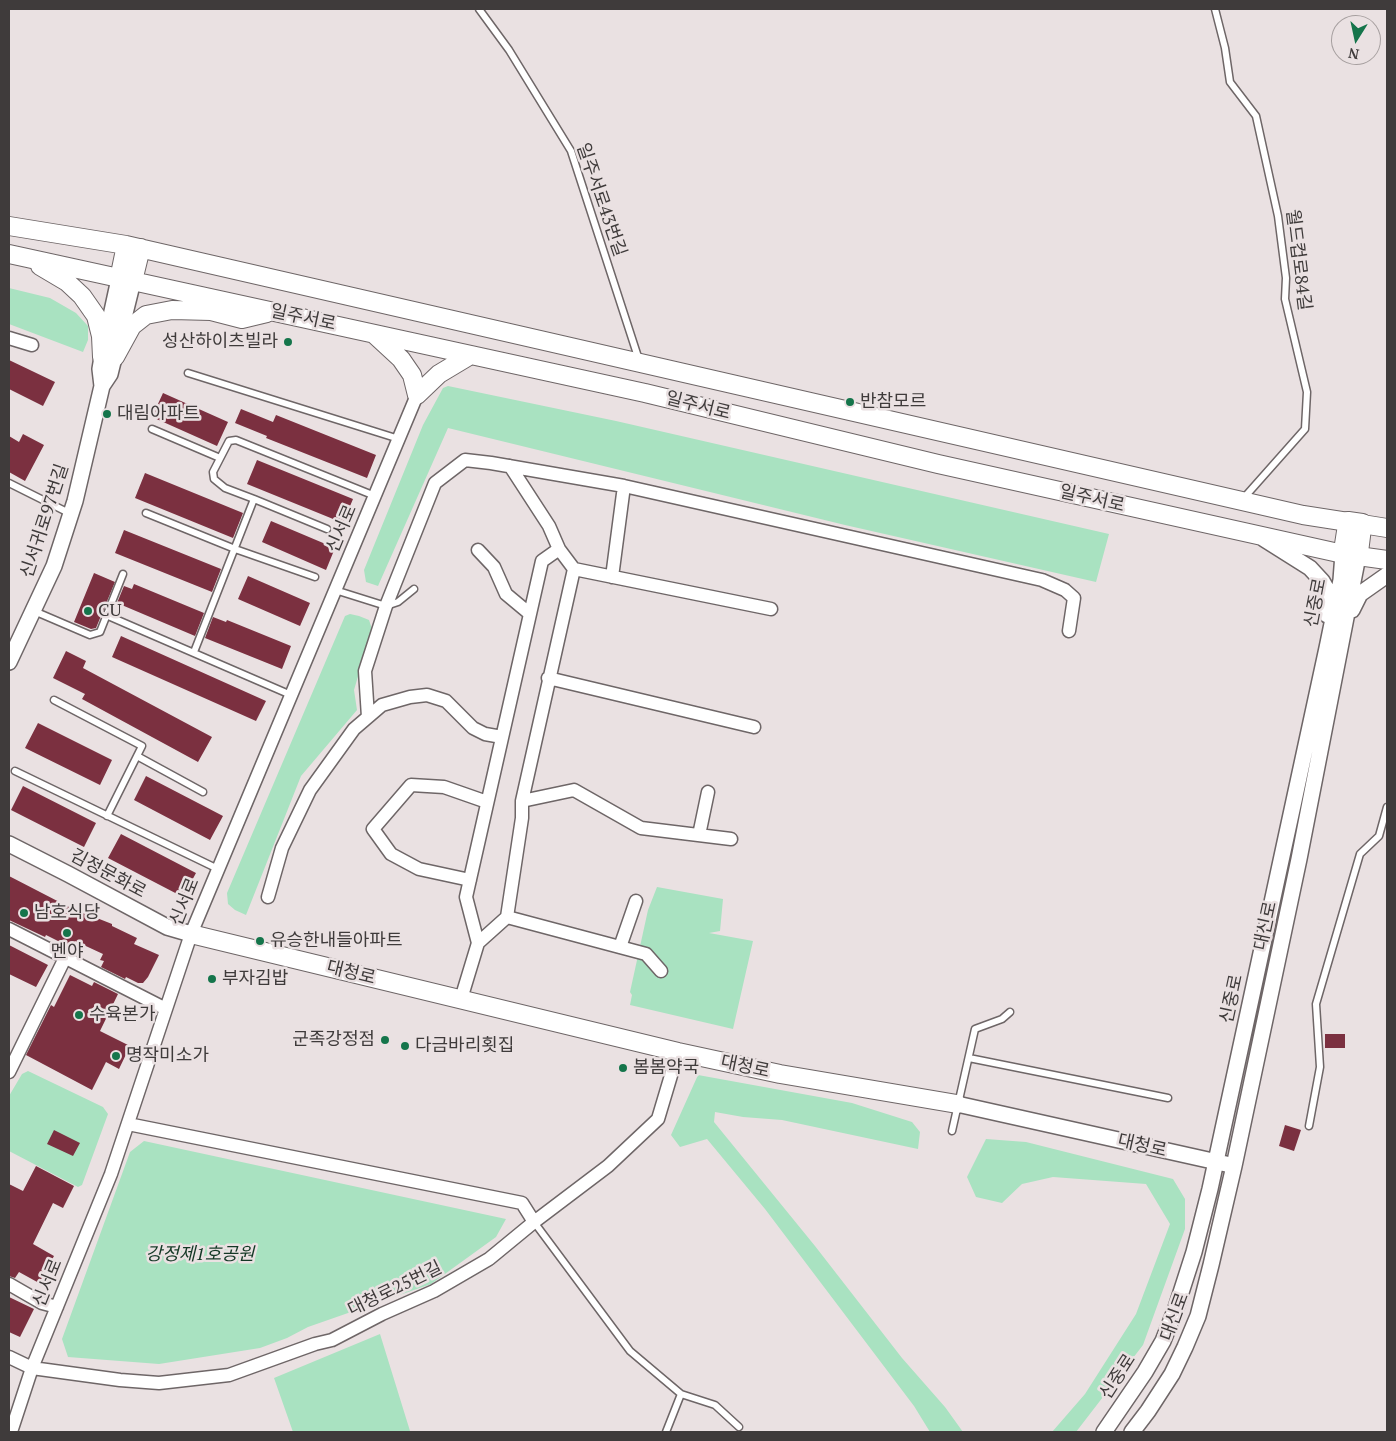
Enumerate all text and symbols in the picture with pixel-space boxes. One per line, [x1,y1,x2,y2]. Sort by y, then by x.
north arrow [1331,15,1381,65]
text: N [1347,44,1360,65]
street label: 일주서로43번길 [571,140,631,260]
street label: 월드컵로84길 [1281,208,1315,312]
street label: 일주서로 [268,301,338,335]
place label: 성산하이츠빌라 [162,331,278,353]
marker: 성산하이츠빌라 [282,336,294,348]
street label: 일주서로 [663,388,733,424]
place label: 반참모르 [860,391,926,413]
marker: 반참모르 [844,396,856,408]
place label: 대림아파트 [117,403,200,425]
marker: 대림아파트 [101,408,113,420]
street label: 신서귀로97번길 [16,461,74,581]
street label: 일주서로 [1057,481,1127,517]
street label: 신서로 [322,502,362,556]
street label: 신중로 [1301,577,1331,629]
place label: CU [98,600,122,622]
marker: CU [82,605,94,617]
street label: 김정문화로 [66,845,150,903]
street label: 신서로 [166,875,204,929]
street label: 대신로 [1250,899,1282,953]
place label: 남호식당 [34,902,100,924]
marker: 남호식당 [18,907,30,919]
marker: 멘야 [61,927,73,939]
place label: 유승한내들아파트 [270,930,402,952]
marker: 유승한내들아파트 [254,935,266,947]
place label: 멘야 [50,941,84,963]
street label: 대청로 [324,957,378,989]
place label: 부자김밥 [222,968,288,990]
street label: 신중로 [1216,972,1248,1026]
marker: 부자김밥 [206,973,218,985]
place label: 수육본가 [89,1004,155,1026]
marker: 수육본가 [73,1009,85,1021]
place label: 군족강정점 [292,1029,375,1051]
marker: 군족강정점 [379,1034,391,1046]
place label: 다금바리횟집 [415,1035,514,1057]
marker: 다금바리횟집 [399,1040,411,1052]
place label: 명작미소가 [126,1045,209,1067]
marker: 명작미소가 [110,1050,122,1062]
street label: 대청로 [718,1051,772,1083]
place label: 봄봄약국 [633,1057,699,1079]
marker: 봄봄약국 [617,1062,629,1074]
street label: 대청로 [1115,1130,1169,1162]
park label: 강정제1호공원 [146,1244,254,1266]
street label: 신서로 [29,1256,67,1310]
street label: 대청로25번길 [344,1257,446,1321]
street label: 대신로 [1156,1290,1194,1344]
street label: 신중로 [1095,1350,1141,1404]

